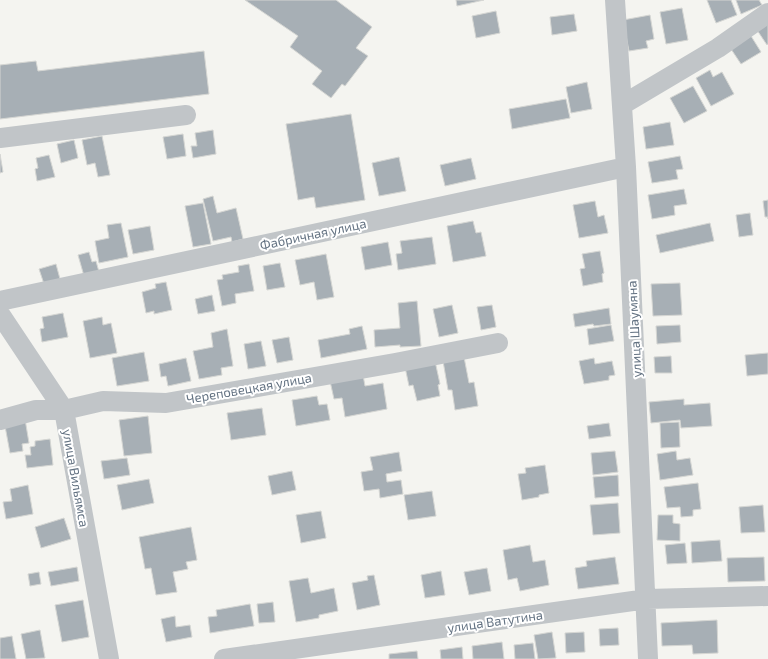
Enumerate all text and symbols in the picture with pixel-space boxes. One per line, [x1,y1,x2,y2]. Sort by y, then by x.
street label: Фабричная улица [258,215,368,253]
street label: улица Шаумяна [623,280,645,378]
street label: Череповецкая улица [185,369,313,407]
street label: улица Вильямса [60,428,92,528]
street label: улица Ватутина [446,606,544,636]

